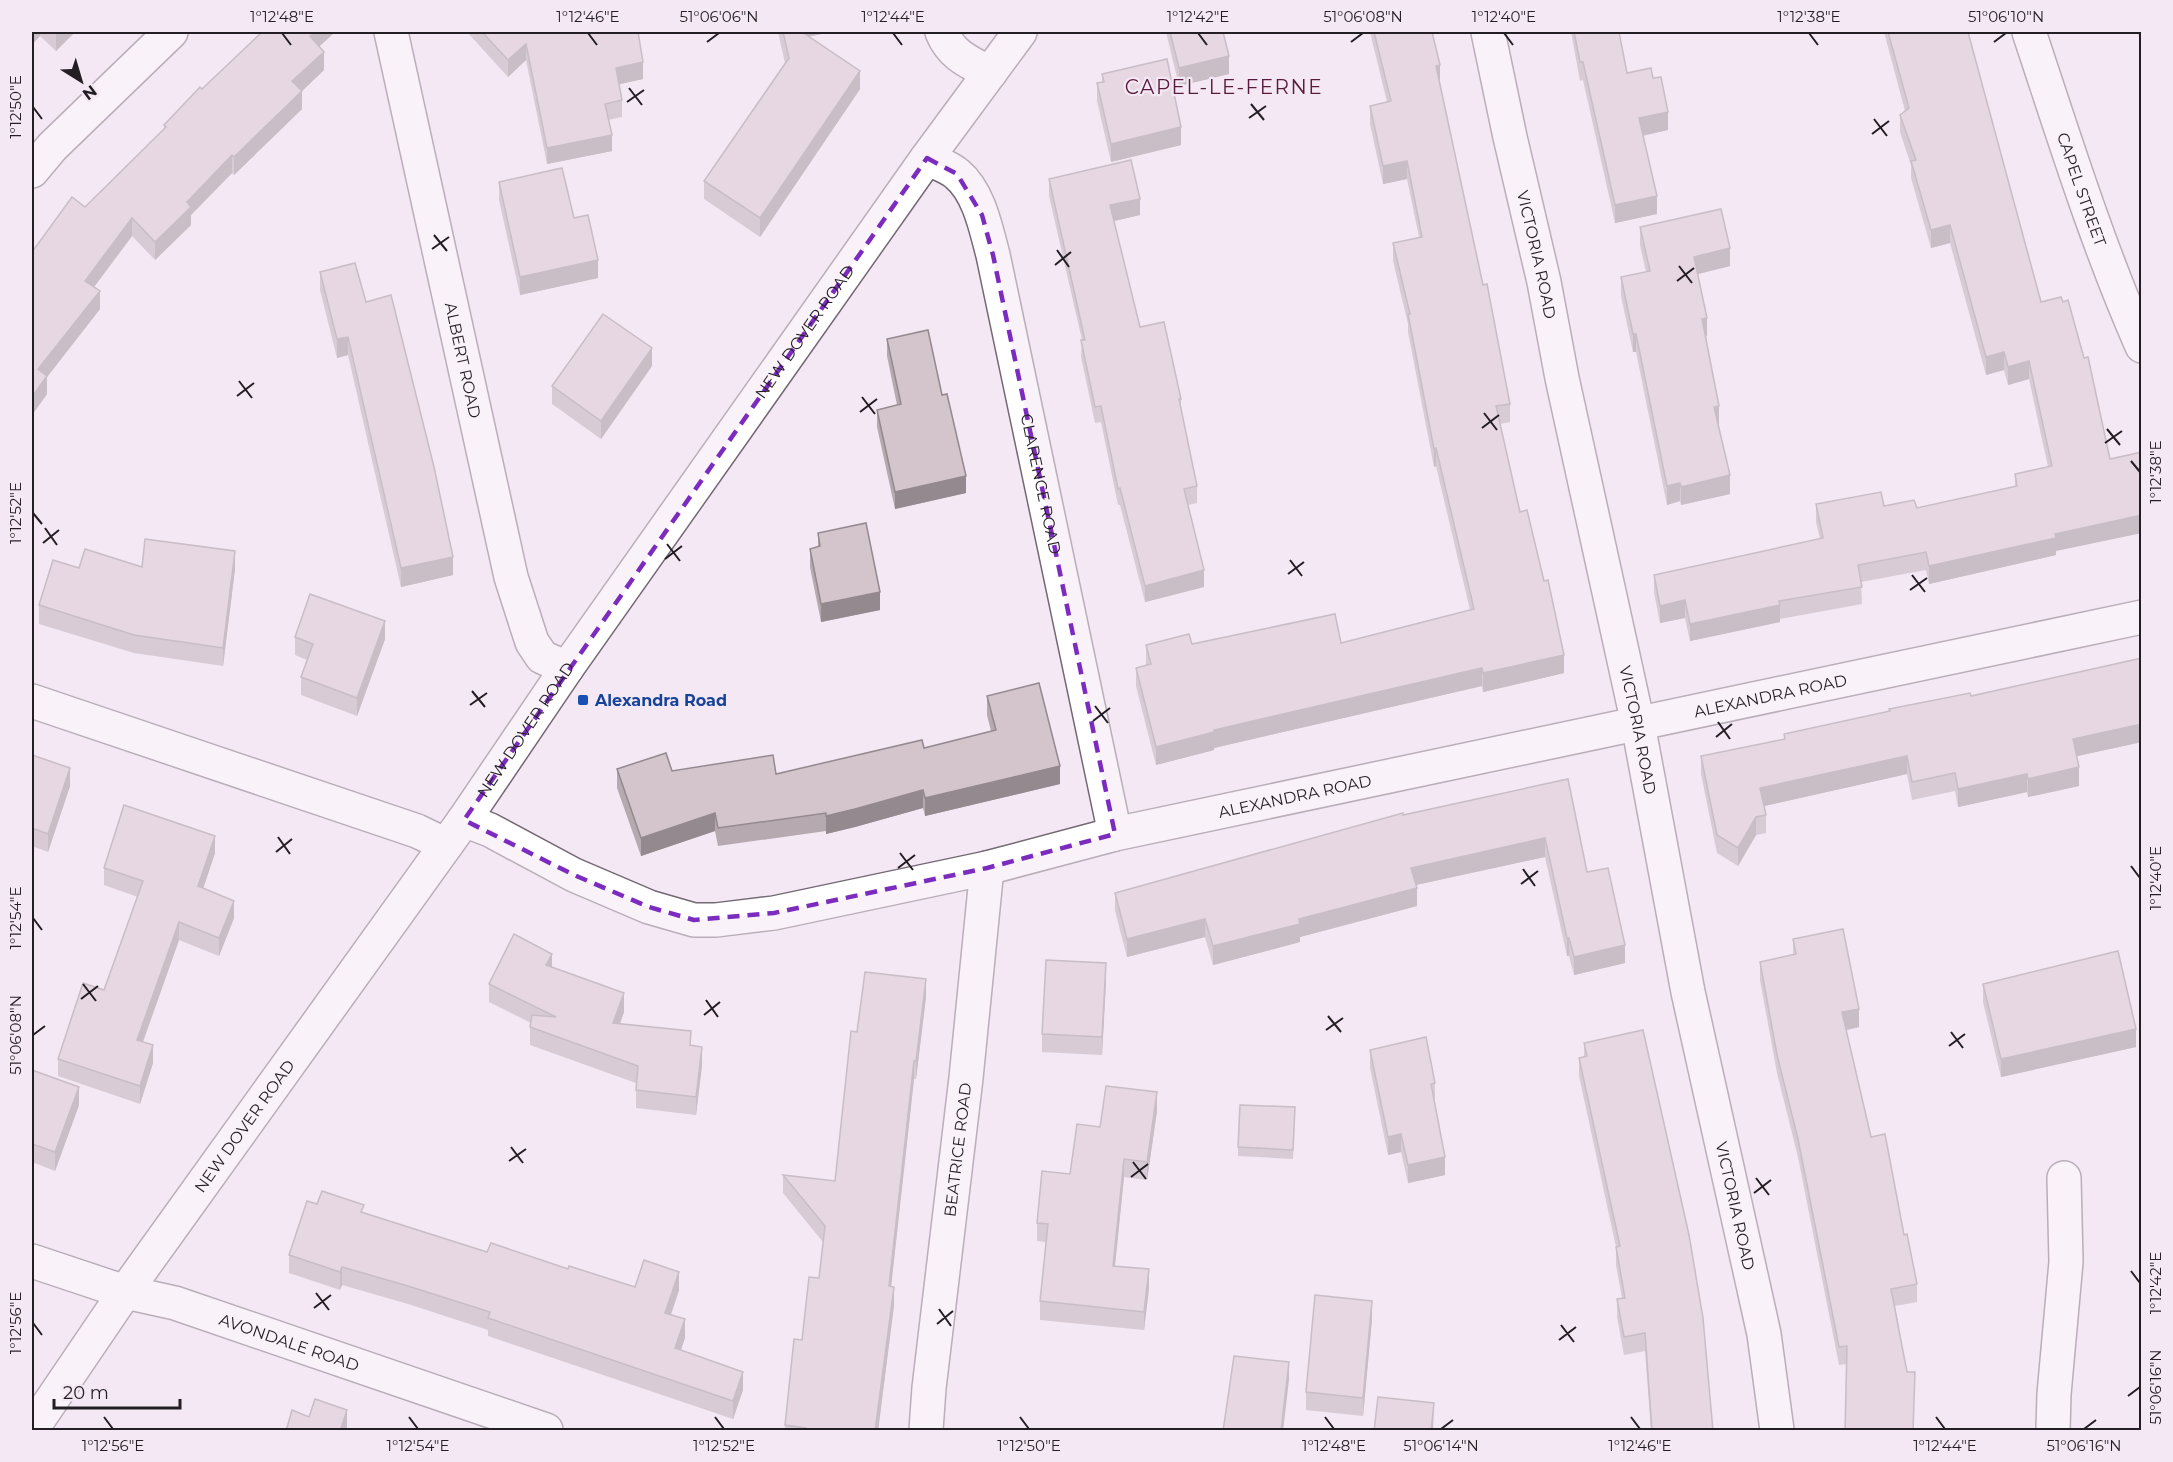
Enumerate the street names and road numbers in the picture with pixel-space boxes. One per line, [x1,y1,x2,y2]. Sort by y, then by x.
street label: CAPEL STREET [2053,130,2110,250]
street label: VICTORIA ROAD [1513,189,1560,321]
street label: NEW DOVER ROAD [751,262,858,402]
street label: ALBERT ROAD [441,301,485,420]
street label: CLARENCE ROAD [1017,412,1065,556]
street label: NEW DOVER ROAD [473,659,578,801]
street label: VICTORIA ROAD [1615,664,1660,796]
street label: ALEXANDRA ROAD [1692,671,1849,721]
street label: ALEXANDRA ROAD [1217,771,1373,822]
street label: NEW DOVER ROAD [191,1056,299,1196]
street label: BEATRICE ROAD [940,1082,975,1218]
street label: VICTORIA ROAD [1712,1140,1759,1272]
street label: AVONDALE ROAD [217,1310,362,1375]

